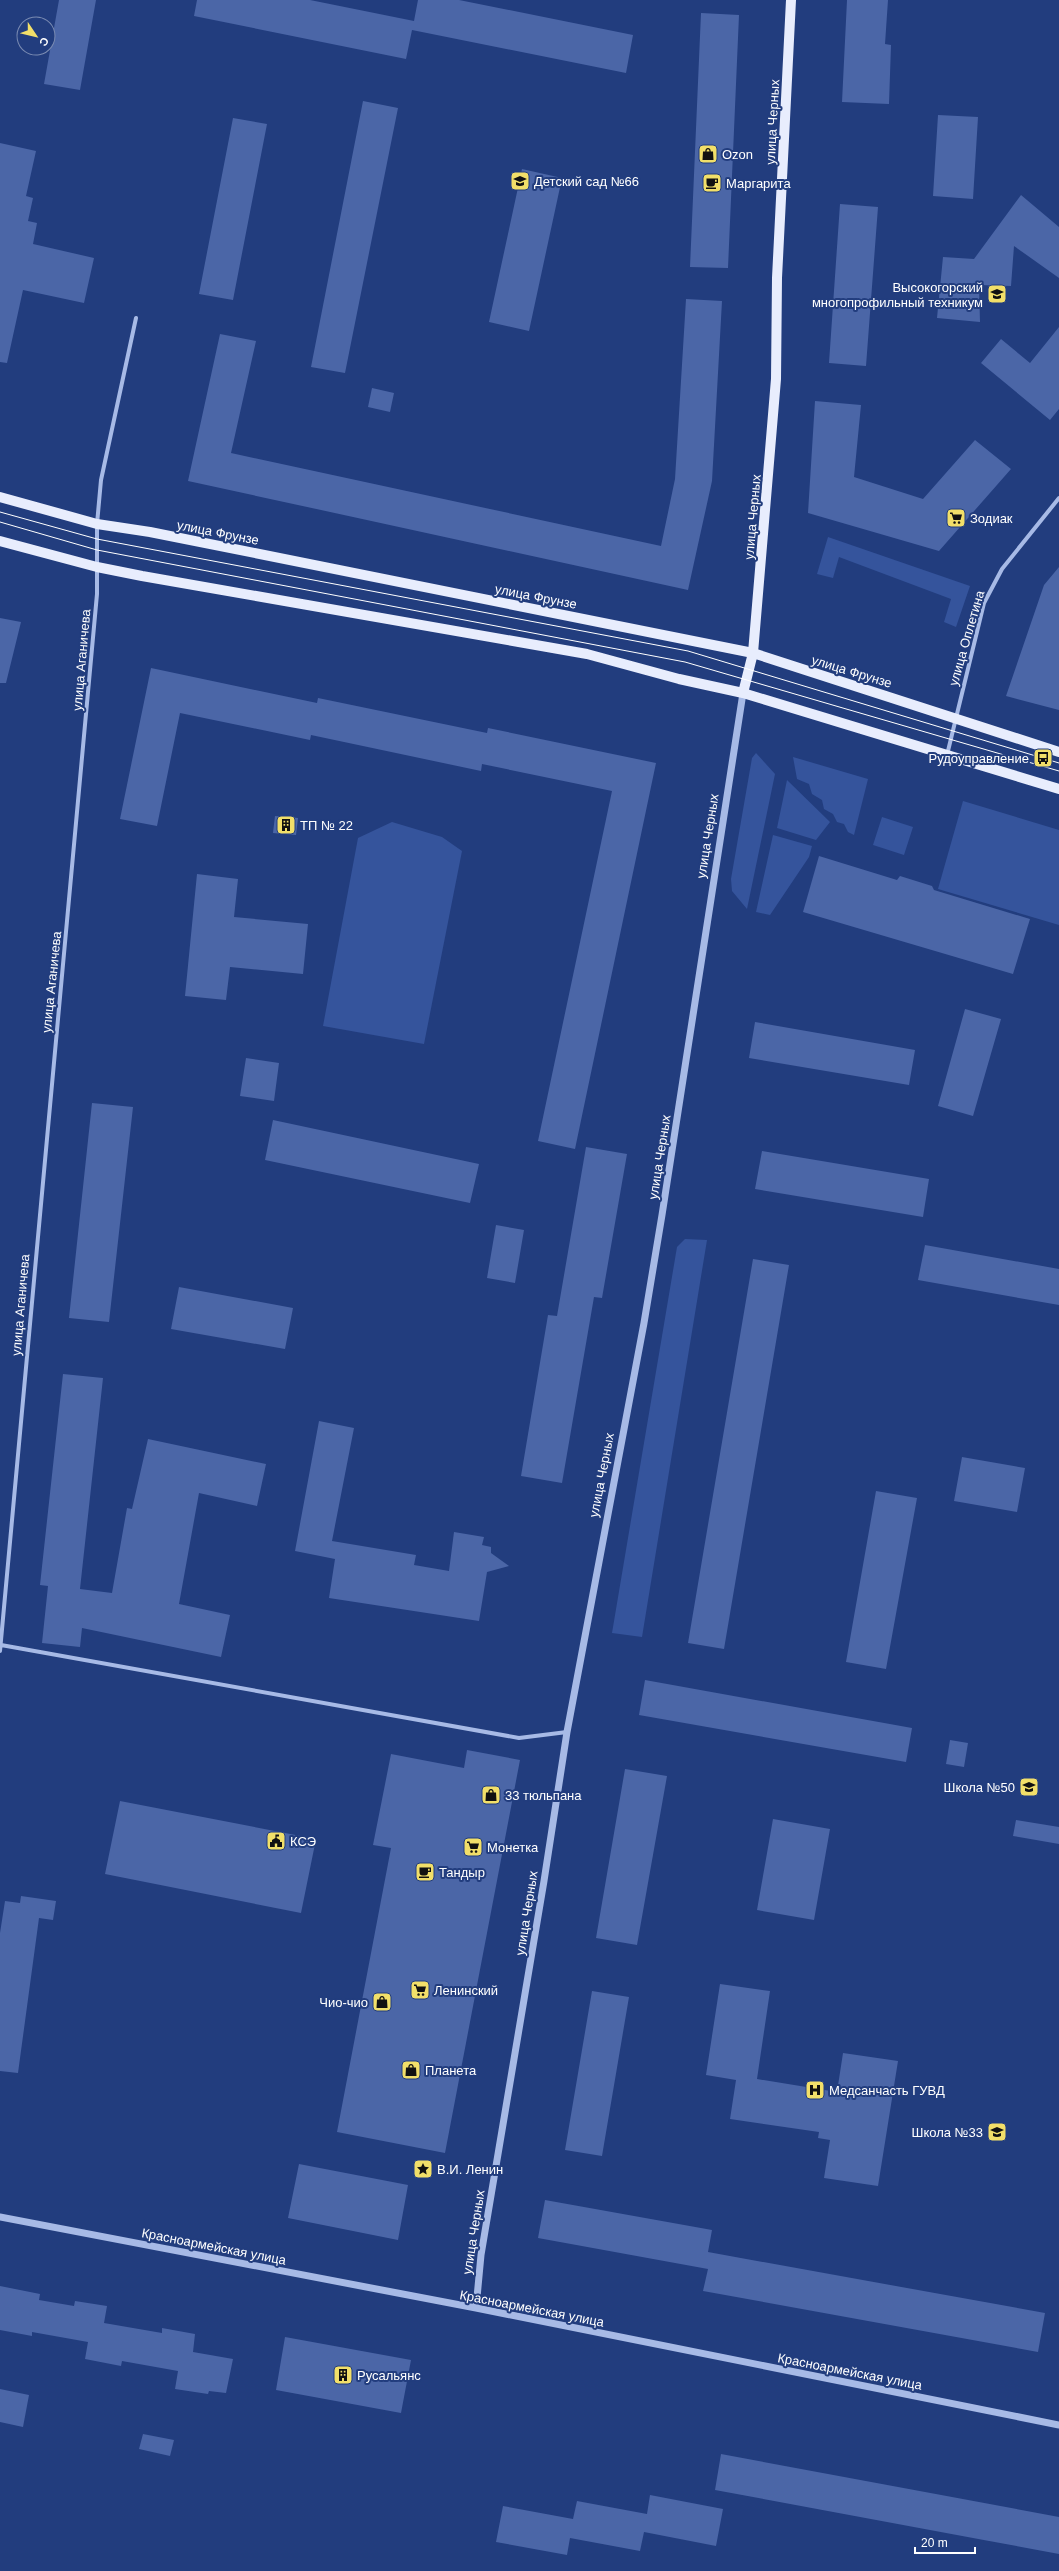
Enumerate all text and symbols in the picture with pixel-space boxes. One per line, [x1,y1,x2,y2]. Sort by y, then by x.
north arrow [16,16,56,56]
text: С [37,35,51,48]
street label: улица Черных [763,78,782,165]
shop icon: Ozon [697,143,719,165]
place label: Ozon [722,147,753,162]
school or university icon: Детский сад №66 [509,170,531,192]
cafe icon: Маргарита [701,172,723,194]
place label: Детский сад №66 [534,174,639,189]
place label: Маргарита [726,176,791,191]
place label: Высокогорский многопрофильный техникум [812,280,983,310]
school or university icon: Высокогорский многопрофильный техникум [986,283,1008,305]
street label: улица Черных [741,473,764,560]
supermarket icon: Зодиак [945,507,967,529]
place label: Зодиак [970,511,1013,526]
street label: улица Фрунзе [176,517,260,548]
street label: улица Фрунзе [494,581,578,612]
street label: улица Оплетина [946,588,987,688]
street label: улица Аганичева [70,608,93,712]
street label: улица Фрунзе [810,652,894,691]
bus stop icon: Рудоуправление [1032,747,1054,769]
place label: Рудоуправление [928,751,1029,766]
street label: улица Черных [693,792,722,879]
building icon: ТП № 22 [275,814,297,836]
place label: ТП № 22 [300,818,353,833]
street label: улица Аганичева [39,930,64,1034]
street label: улица Черных [645,1113,674,1200]
street label: улица Аганичева [9,1253,32,1357]
street label: улица Черных [586,1431,617,1518]
school or university icon: Школа №50 [1018,1776,1040,1798]
place label: Школа №50 [943,1780,1015,1795]
shop icon: 33 тюльпана [480,1784,502,1806]
place label: 33 тюльпана [505,1788,582,1803]
public building icon: КСЭ [265,1830,287,1852]
place label: КСЭ [290,1834,316,1849]
supermarket icon: Монетка [462,1836,484,1858]
place label: Монетка [487,1840,539,1855]
cafe icon: Тандыр [414,1861,436,1883]
place label: Тандыр [439,1865,485,1880]
street label: улица Черных [512,1869,541,1956]
supermarket icon: Ленинский [409,1979,431,2001]
place label: Ленинский [434,1983,498,1998]
shop icon: Чио-чио [371,1991,393,2013]
place label: Чио-чио [319,1995,368,2010]
shop icon: Планета [400,2059,422,2081]
place label: Планета [425,2063,477,2078]
hospital icon: Медсанчасть ГУВД [804,2079,826,2101]
place label: Медсанчасть ГУВД [829,2083,945,2098]
school or university icon: Школа №33 [986,2121,1008,2143]
place label: Школа №33 [911,2125,983,2140]
place icon: В.И. Ленин [412,2158,434,2180]
place label: В.И. Ленин [437,2162,503,2177]
street label: улица Черных [459,2188,488,2275]
street label: Красноармейская улица [140,2225,288,2268]
street label: Красноармейская улица [458,2287,606,2330]
street label: Красноармейская улица [776,2350,924,2393]
building icon: Русальянс [332,2364,354,2386]
place label: Русальянс [357,2368,421,2383]
scale bar [915,2529,975,2555]
text: 20 m [921,2536,948,2550]

